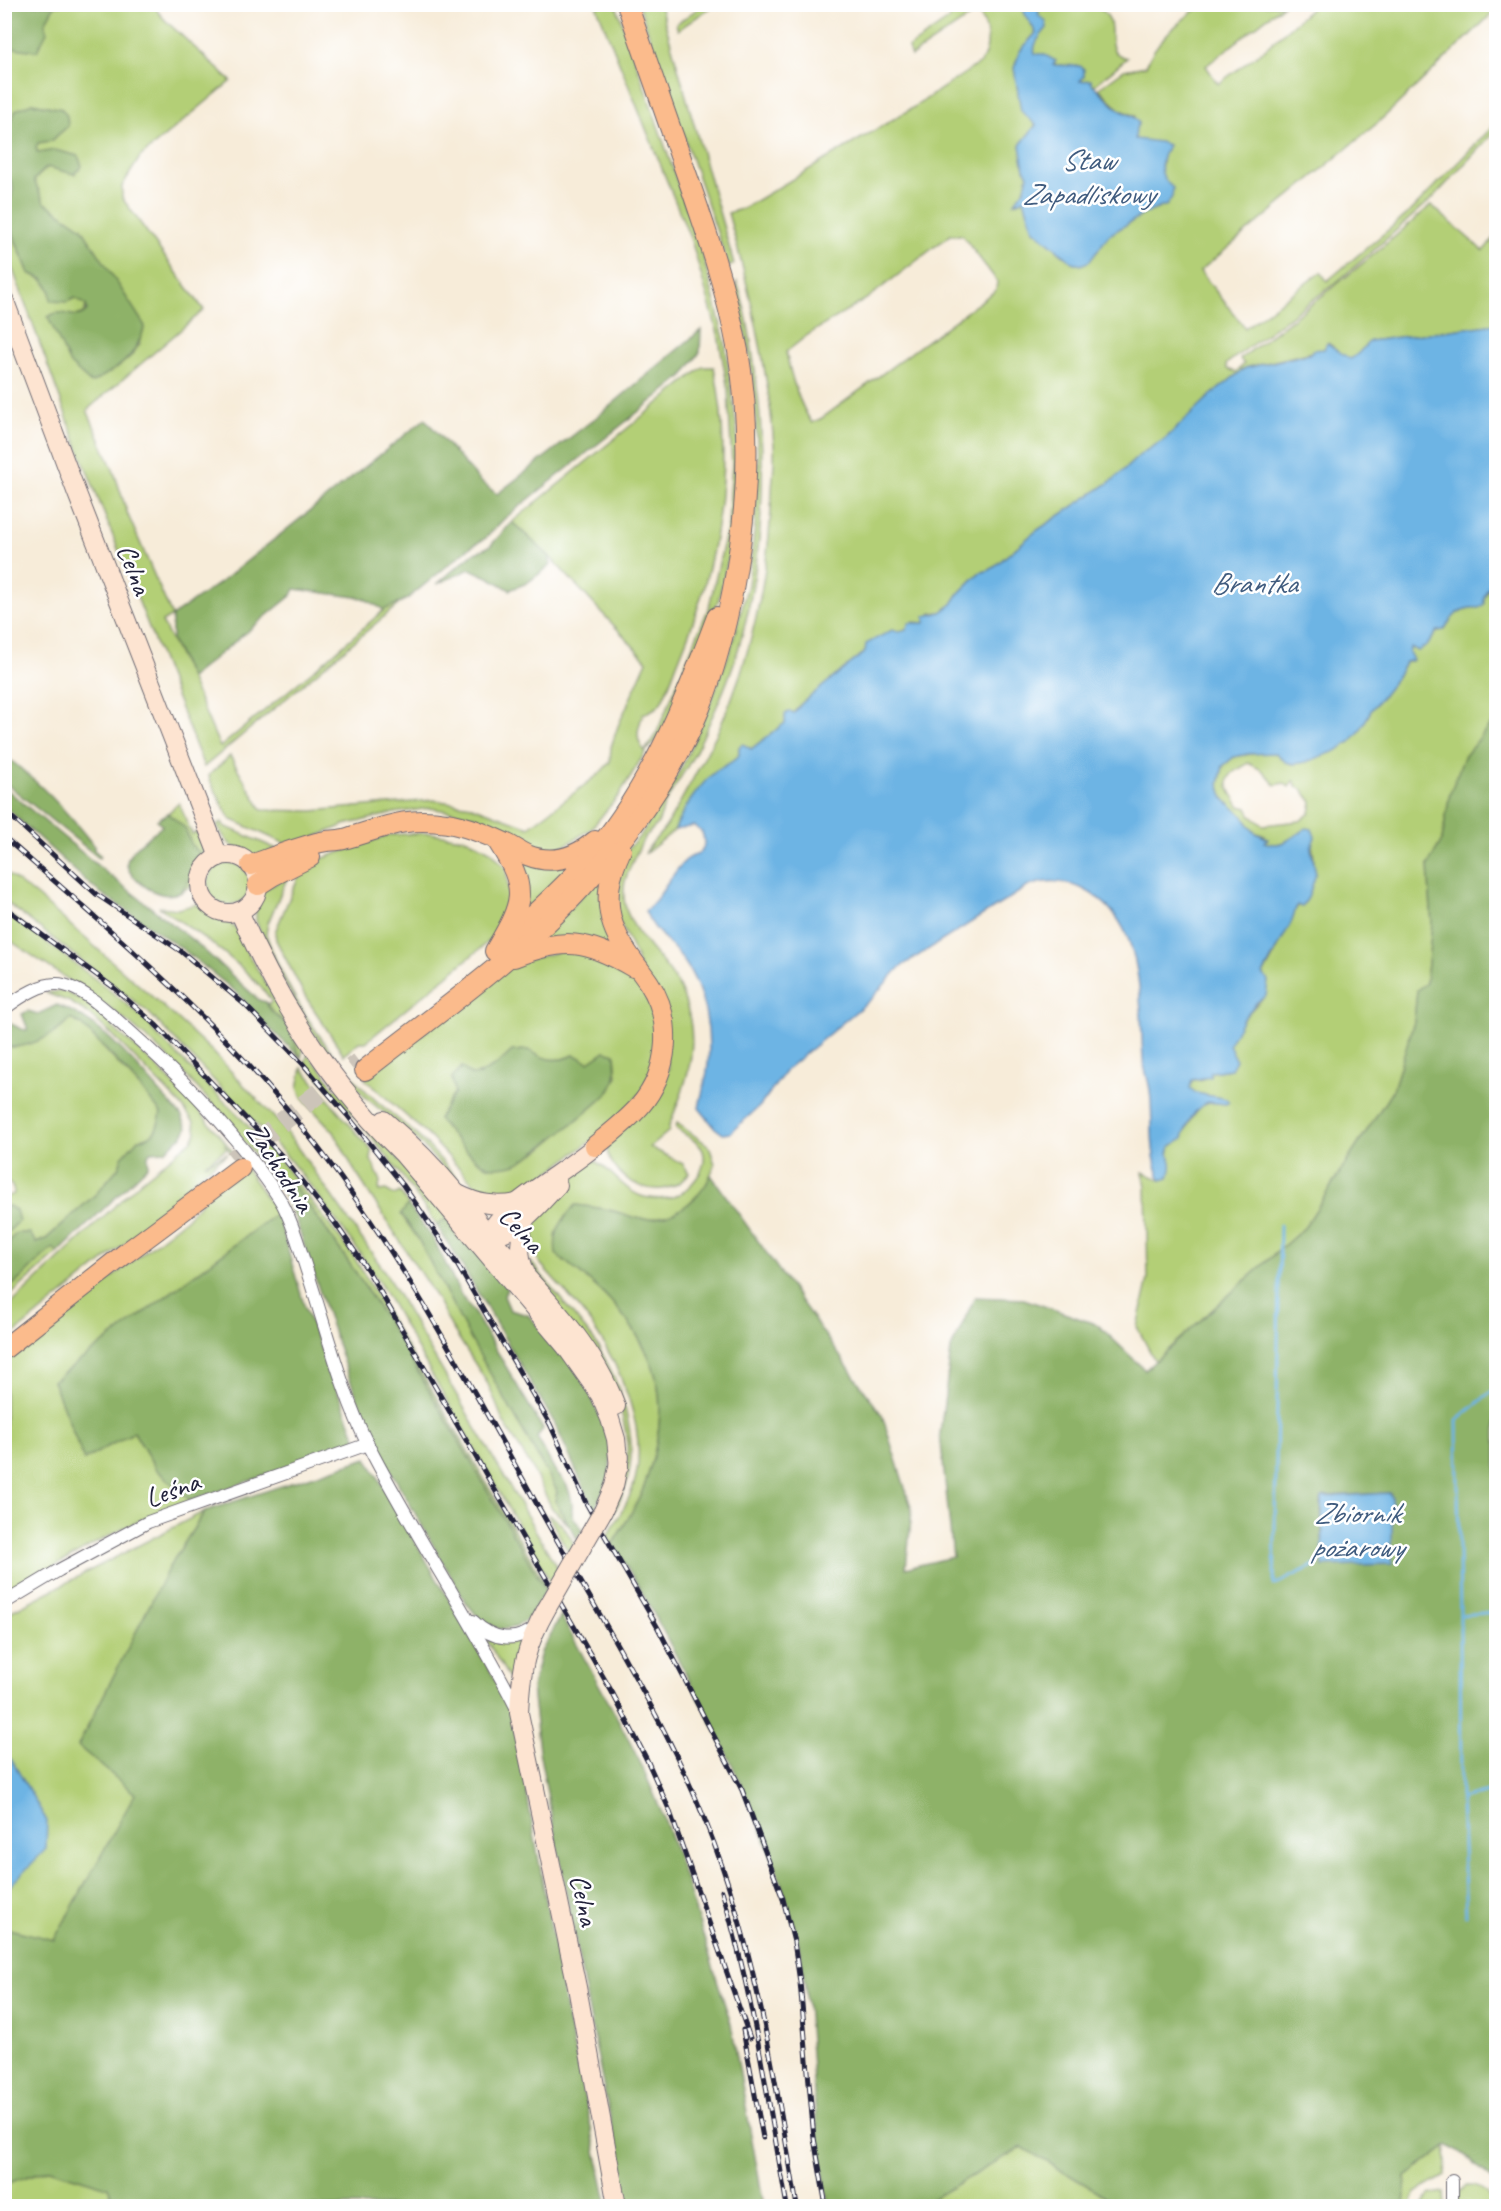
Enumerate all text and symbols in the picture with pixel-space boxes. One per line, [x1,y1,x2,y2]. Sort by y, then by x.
water label: Staw Zapadliskowy [1022,141,1159,213]
street label: Celna [109,539,161,601]
water label: Brantka [1211,564,1300,602]
street label: Zachodnia [239,1116,323,1220]
street label: Celna [492,1199,553,1261]
street label: Leśna [140,1463,206,1515]
water label: Zbiornik pożarowy [1310,1494,1408,1566]
street label: Celna [562,1871,607,1930]

